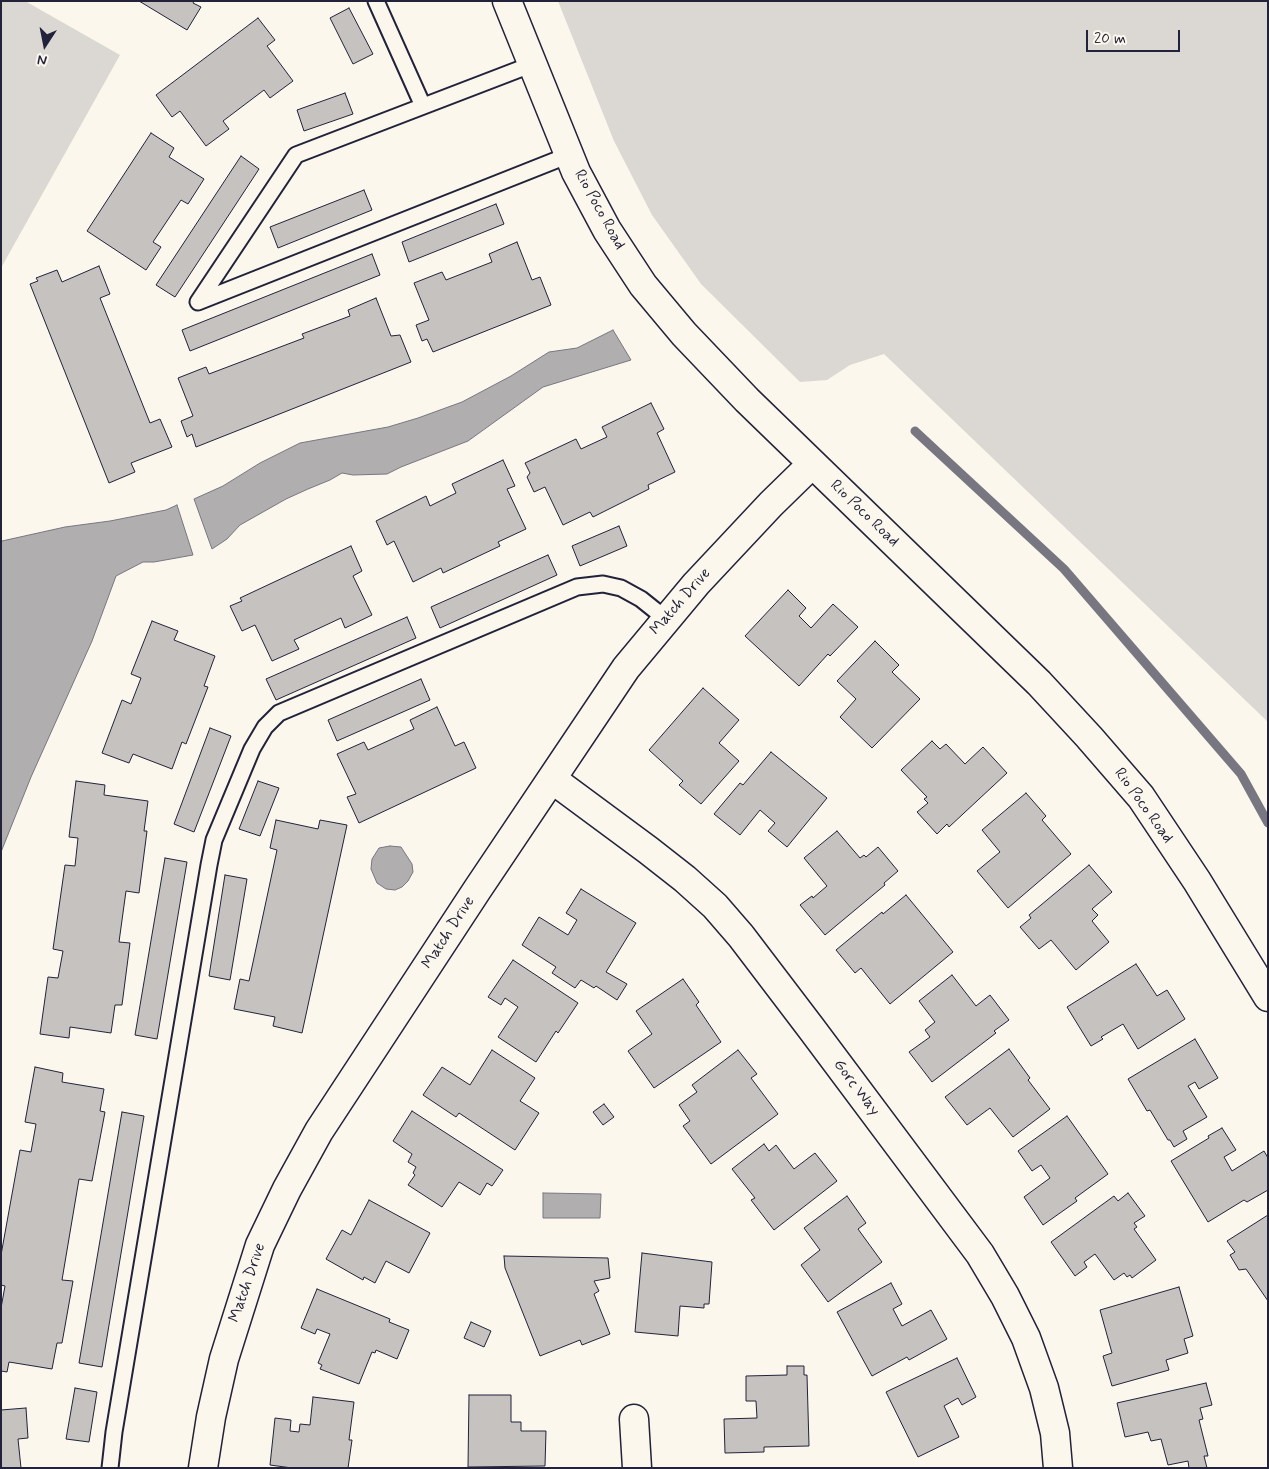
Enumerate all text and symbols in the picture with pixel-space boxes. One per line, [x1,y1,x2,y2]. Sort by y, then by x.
north arrow [20,20,70,70]
scale bar [1089,20,1183,52]
text: 20 m [1094,29,1126,49]
text: N [36,50,48,69]
street label: Rio Poco Road [569,167,629,253]
street label: Rio Poco Road [826,476,902,552]
street label: Match Drive [647,564,715,640]
street label: Rio Poco Road [1109,765,1177,847]
street label: Match Drive [418,893,480,973]
street label: Gorc Way [829,1056,883,1120]
street label: Match Drive [225,1241,271,1325]

